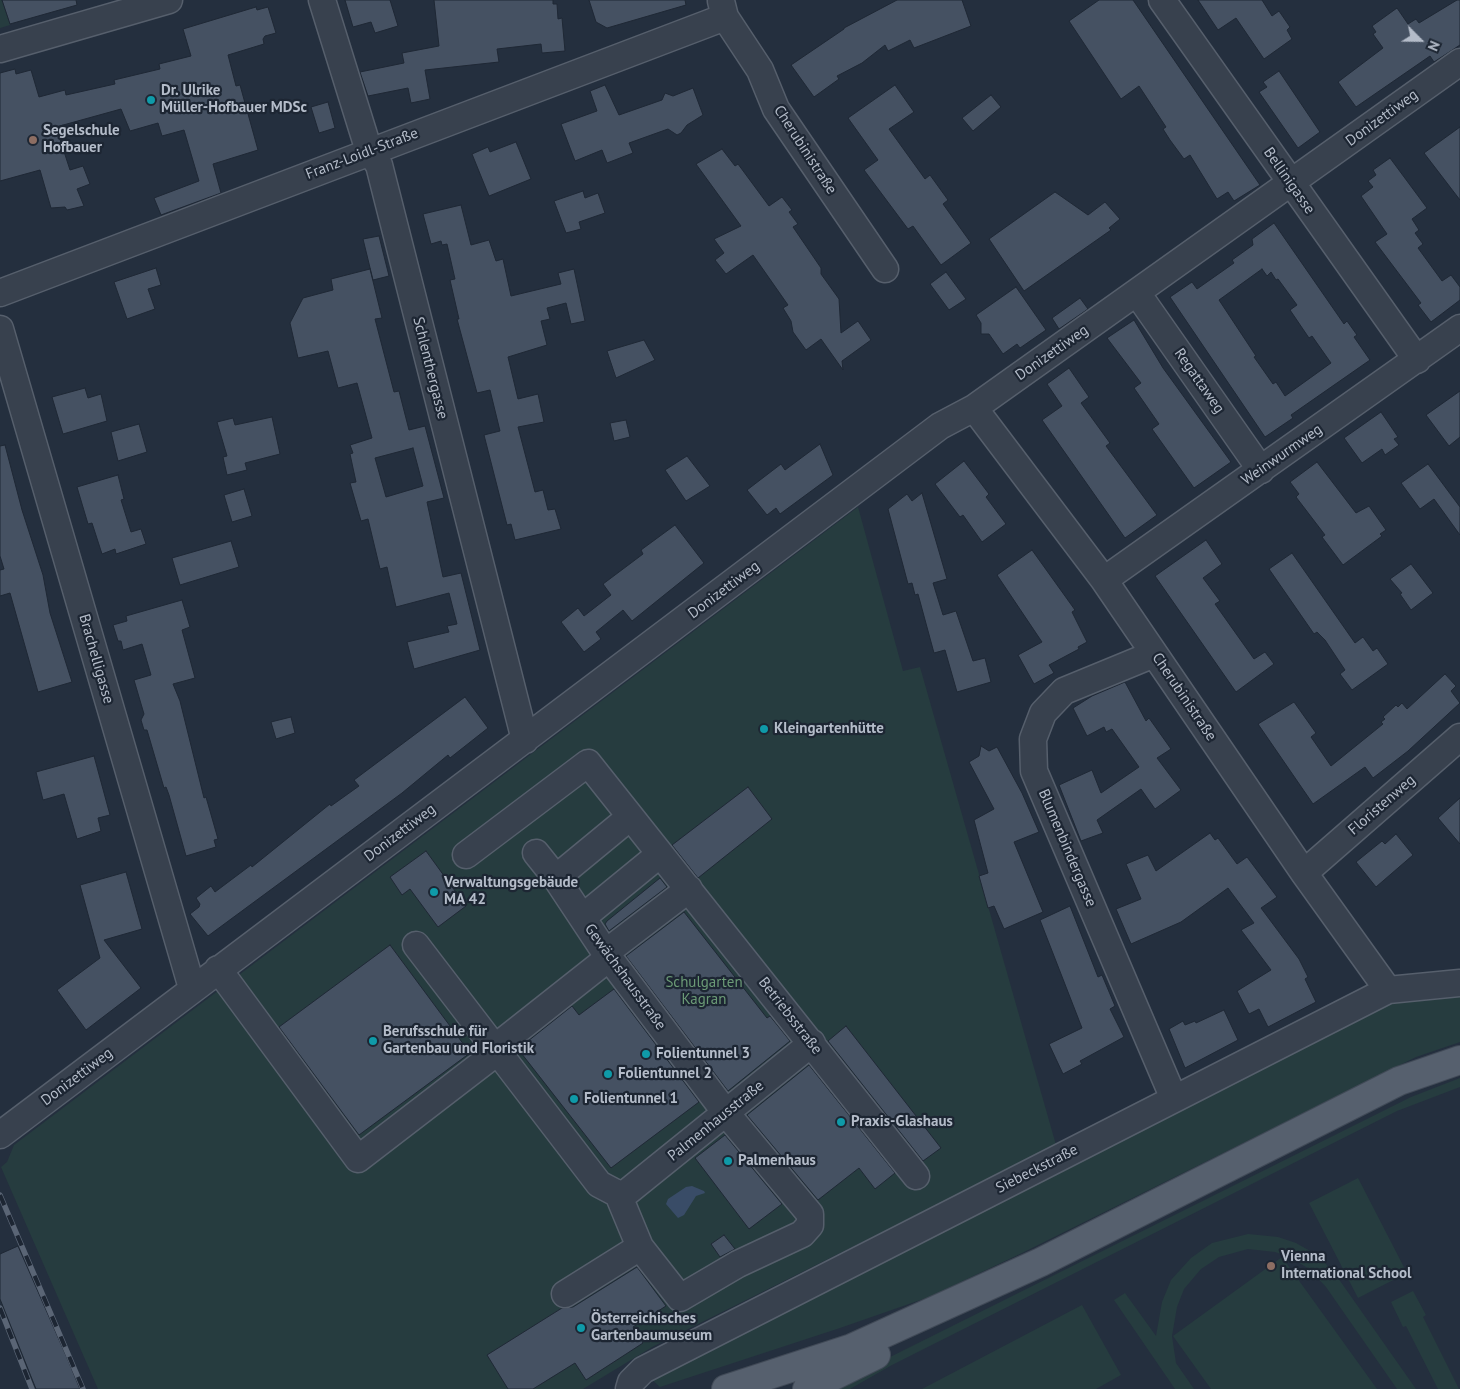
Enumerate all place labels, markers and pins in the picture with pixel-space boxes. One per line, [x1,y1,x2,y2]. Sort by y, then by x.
place label: Dr. Ulrike Müller-Hofbauer MDSc [161,82,307,117]
marker: Dr. Ulrike Müller-Hofbauer MDSc [145,94,157,106]
place label: Segelschule Hofbauer [43,122,120,157]
marker: Segelschule Hofbauer [27,134,39,146]
place label: Kleingartenhütte [774,720,884,738]
marker: Kleingartenhütte [758,723,770,735]
place label: Verwaltungsgebäude MA 42 [444,874,578,909]
marker: Verwaltungsgebäude MA 42 [428,886,440,898]
place label: Berufsschule für Gartenbau und Floristik [383,1023,534,1058]
marker: Berufsschule für Gartenbau und Floristik [367,1035,379,1047]
place label: Folientunnel 3 [656,1045,750,1063]
marker: Folientunnel 3 [640,1048,652,1060]
place label: Folientunnel 2 [618,1065,712,1083]
marker: Folientunnel 2 [602,1068,614,1080]
place label: Folientunnel 1 [584,1090,678,1108]
marker: Folientunnel 1 [568,1093,580,1105]
place label: Praxis-Glashaus [851,1113,953,1131]
marker: Praxis-Glashaus [835,1116,847,1128]
place label: Palmenhaus [738,1152,816,1170]
marker: Palmenhaus [722,1155,734,1167]
place label: Vienna International School [1281,1248,1411,1283]
marker: Vienna International School [1265,1260,1277,1272]
place label: Österreichisches Gartenbaumuseum [591,1310,712,1345]
marker: Österreichisches Gartenbaumuseum [575,1322,587,1334]

